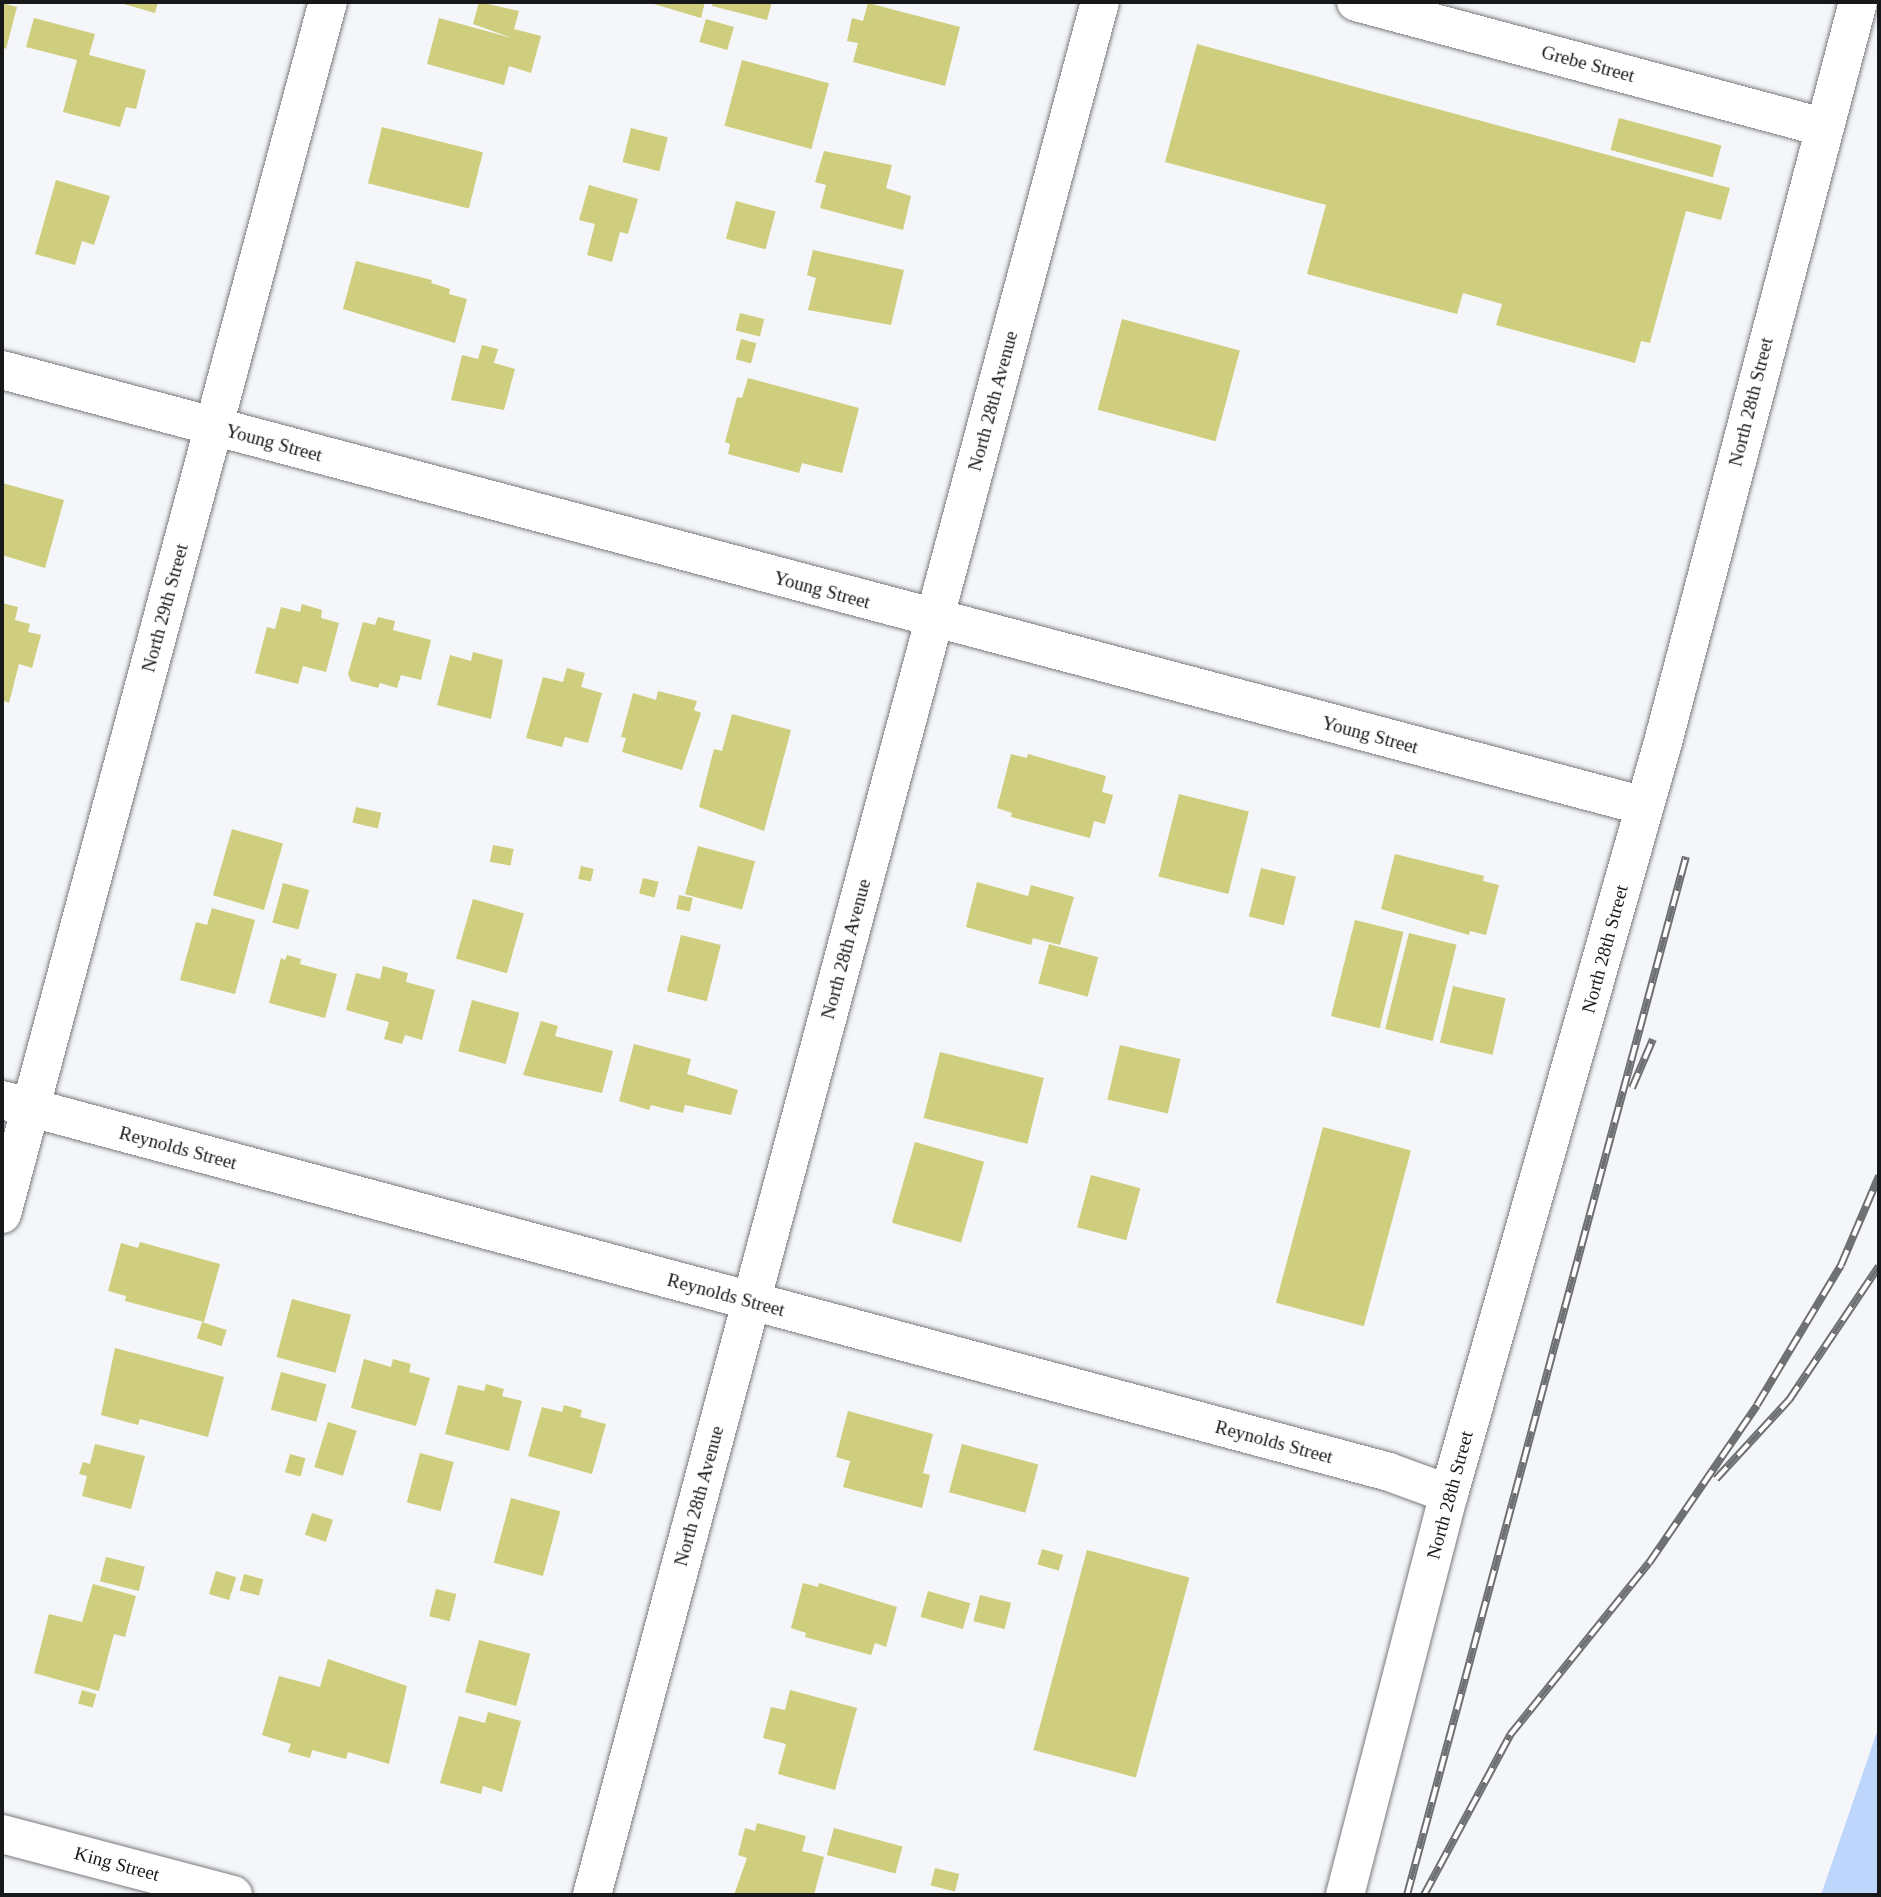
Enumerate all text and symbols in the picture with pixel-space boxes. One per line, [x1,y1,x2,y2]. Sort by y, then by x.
street label: Grebe Street [1539,41,1637,87]
street label: North 28th Avenue [963,328,1023,474]
street label: North 28th Street [1724,335,1778,469]
street label: Young Street [223,419,325,467]
street label: North 29th Street [137,541,193,675]
street label: Young Street [771,566,873,614]
street label: Young Street [1319,711,1421,759]
street label: North 28th Avenue [816,876,876,1022]
street label: North 28th Street [1577,882,1633,1016]
street label: Reynolds Street [117,1121,239,1175]
street label: Reynolds Street [665,1268,787,1322]
street label: Reynolds Street [1213,1415,1335,1469]
street label: North 28th Avenue [669,1423,729,1569]
street label: North 28th Street [1422,1428,1478,1562]
street label: King Street [72,1842,162,1886]

